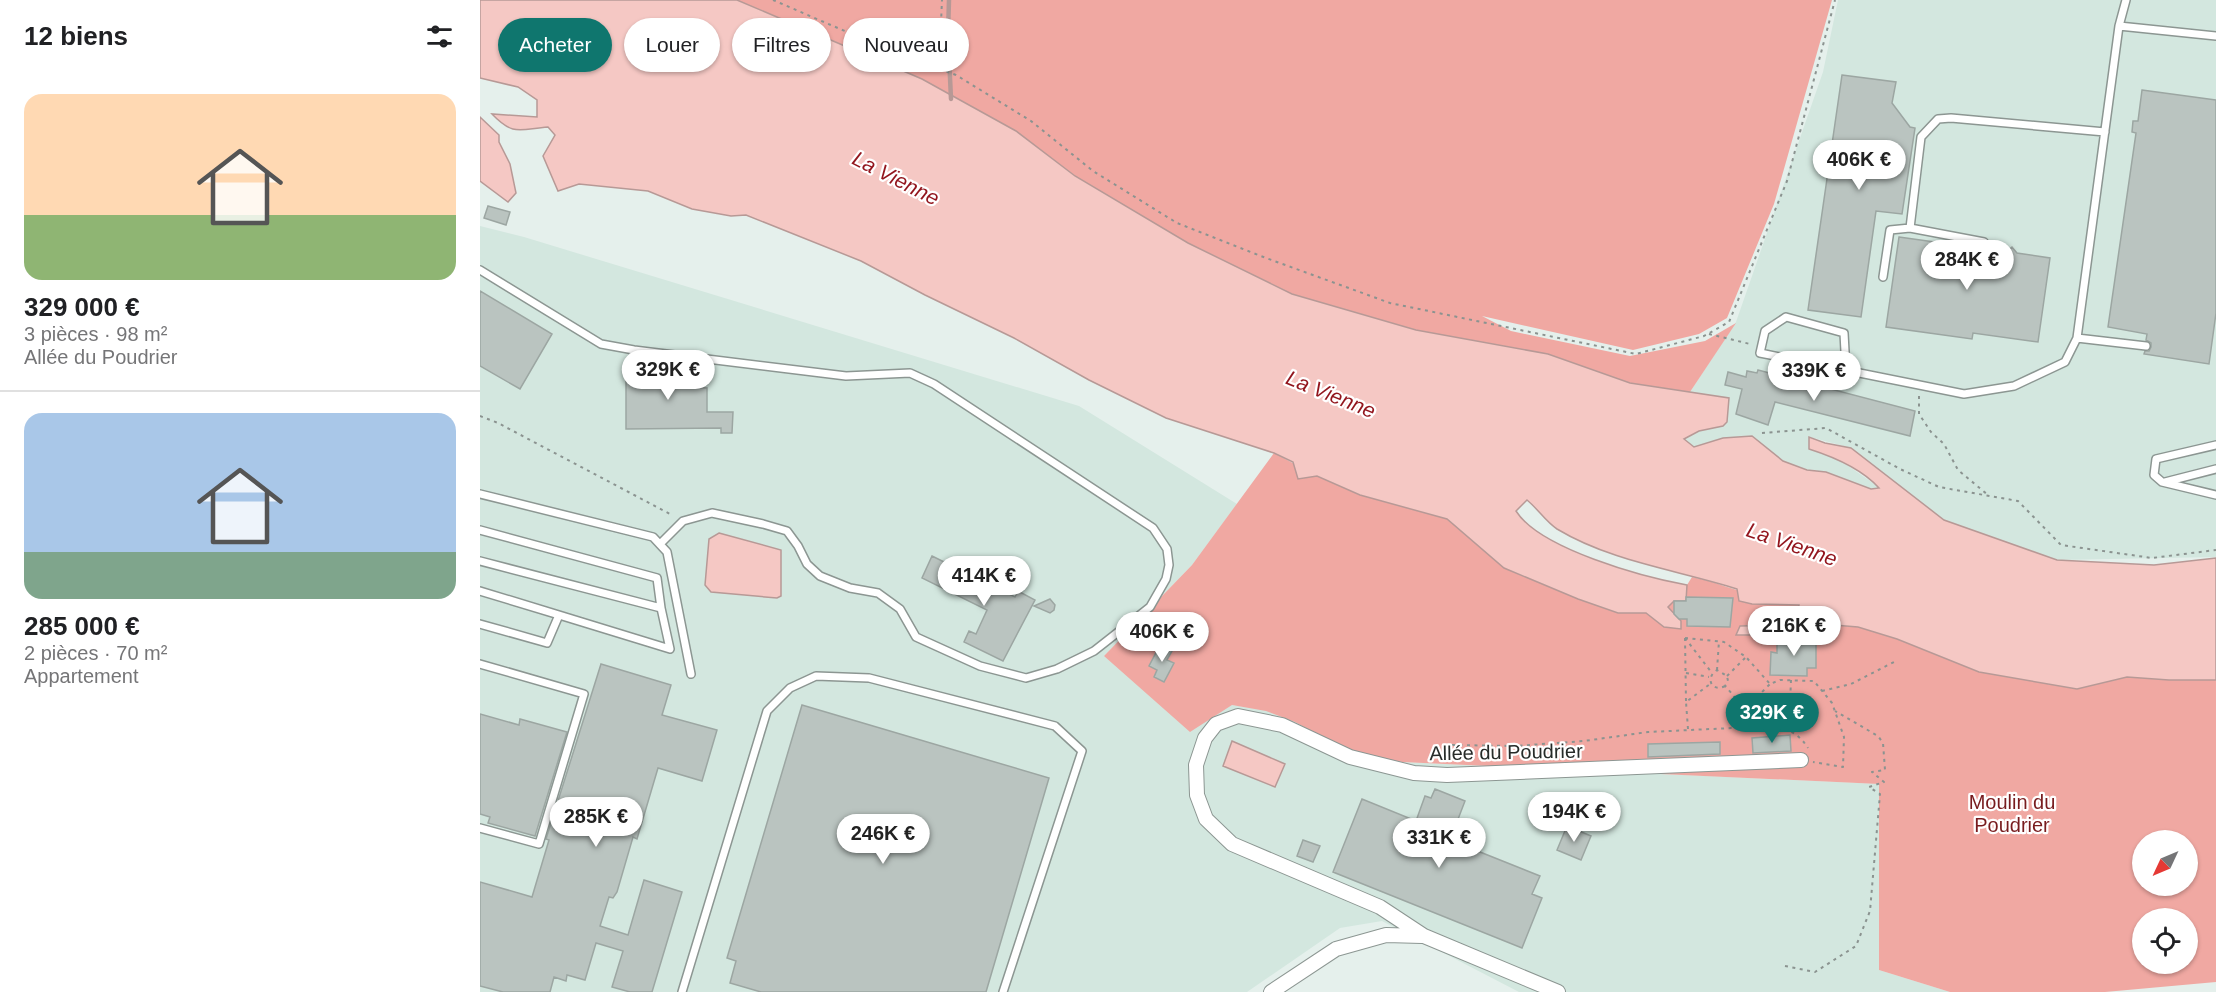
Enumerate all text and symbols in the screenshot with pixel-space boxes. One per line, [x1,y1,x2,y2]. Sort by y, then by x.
chip: Acheter [498,18,612,72]
chip: Louer [624,18,720,72]
chip: Filtres [732,18,831,72]
chip: Nouveau [843,18,969,72]
icon: filters [423,20,456,53]
text: 12 biens [24,21,128,51]
icon: home [186,133,294,241]
pin: 406K € [1810,140,1908,191]
water label: La Vienne [849,146,943,210]
text: 406K € [1827,148,1891,170]
pin: 284K € [1918,240,2016,291]
text: 284K € [1935,248,1999,270]
text: 329 000 € [24,292,140,322]
text: 3 pièces · 98 m² [24,323,167,345]
text: Allée du Poudrier [24,346,177,368]
pin: 329K € [619,350,717,401]
pin: 339K € [1765,351,1863,402]
text: 329K € [636,358,700,380]
text: 339K € [1782,359,1846,381]
water label: La Vienne [1283,366,1379,422]
icon: home [186,452,294,560]
water label: La Vienne [1744,518,1840,570]
pin: 414K € [935,556,1033,607]
text: 414K € [952,564,1016,586]
pin: 216K € [1745,606,1843,657]
text: 285 000 € [24,611,140,641]
pin: 406K € [1113,612,1211,663]
text: 216K € [1762,614,1826,636]
text: 406K € [1130,620,1194,642]
text: 2 pièces · 70 m² [24,642,167,664]
text: Appartement [24,665,139,687]
pin: 329K € [1723,693,1821,744]
text: 329K € [1740,701,1804,723]
street label: Allée du Poudrier [1429,740,1583,764]
park label: Moulin du Poudrier [1969,791,2055,836]
pin: 194K € [1525,792,1623,843]
pin: 285K € [547,797,645,848]
text: 194K € [1542,800,1606,822]
text: 285K € [564,805,628,827]
pin: 246K € [834,814,932,865]
pin: 331K € [1390,818,1488,869]
text: 246K € [851,822,915,844]
text: 331K € [1407,826,1471,848]
north arrow [2132,830,2198,896]
map controls [2132,830,2198,974]
button: locate [2132,908,2198,974]

